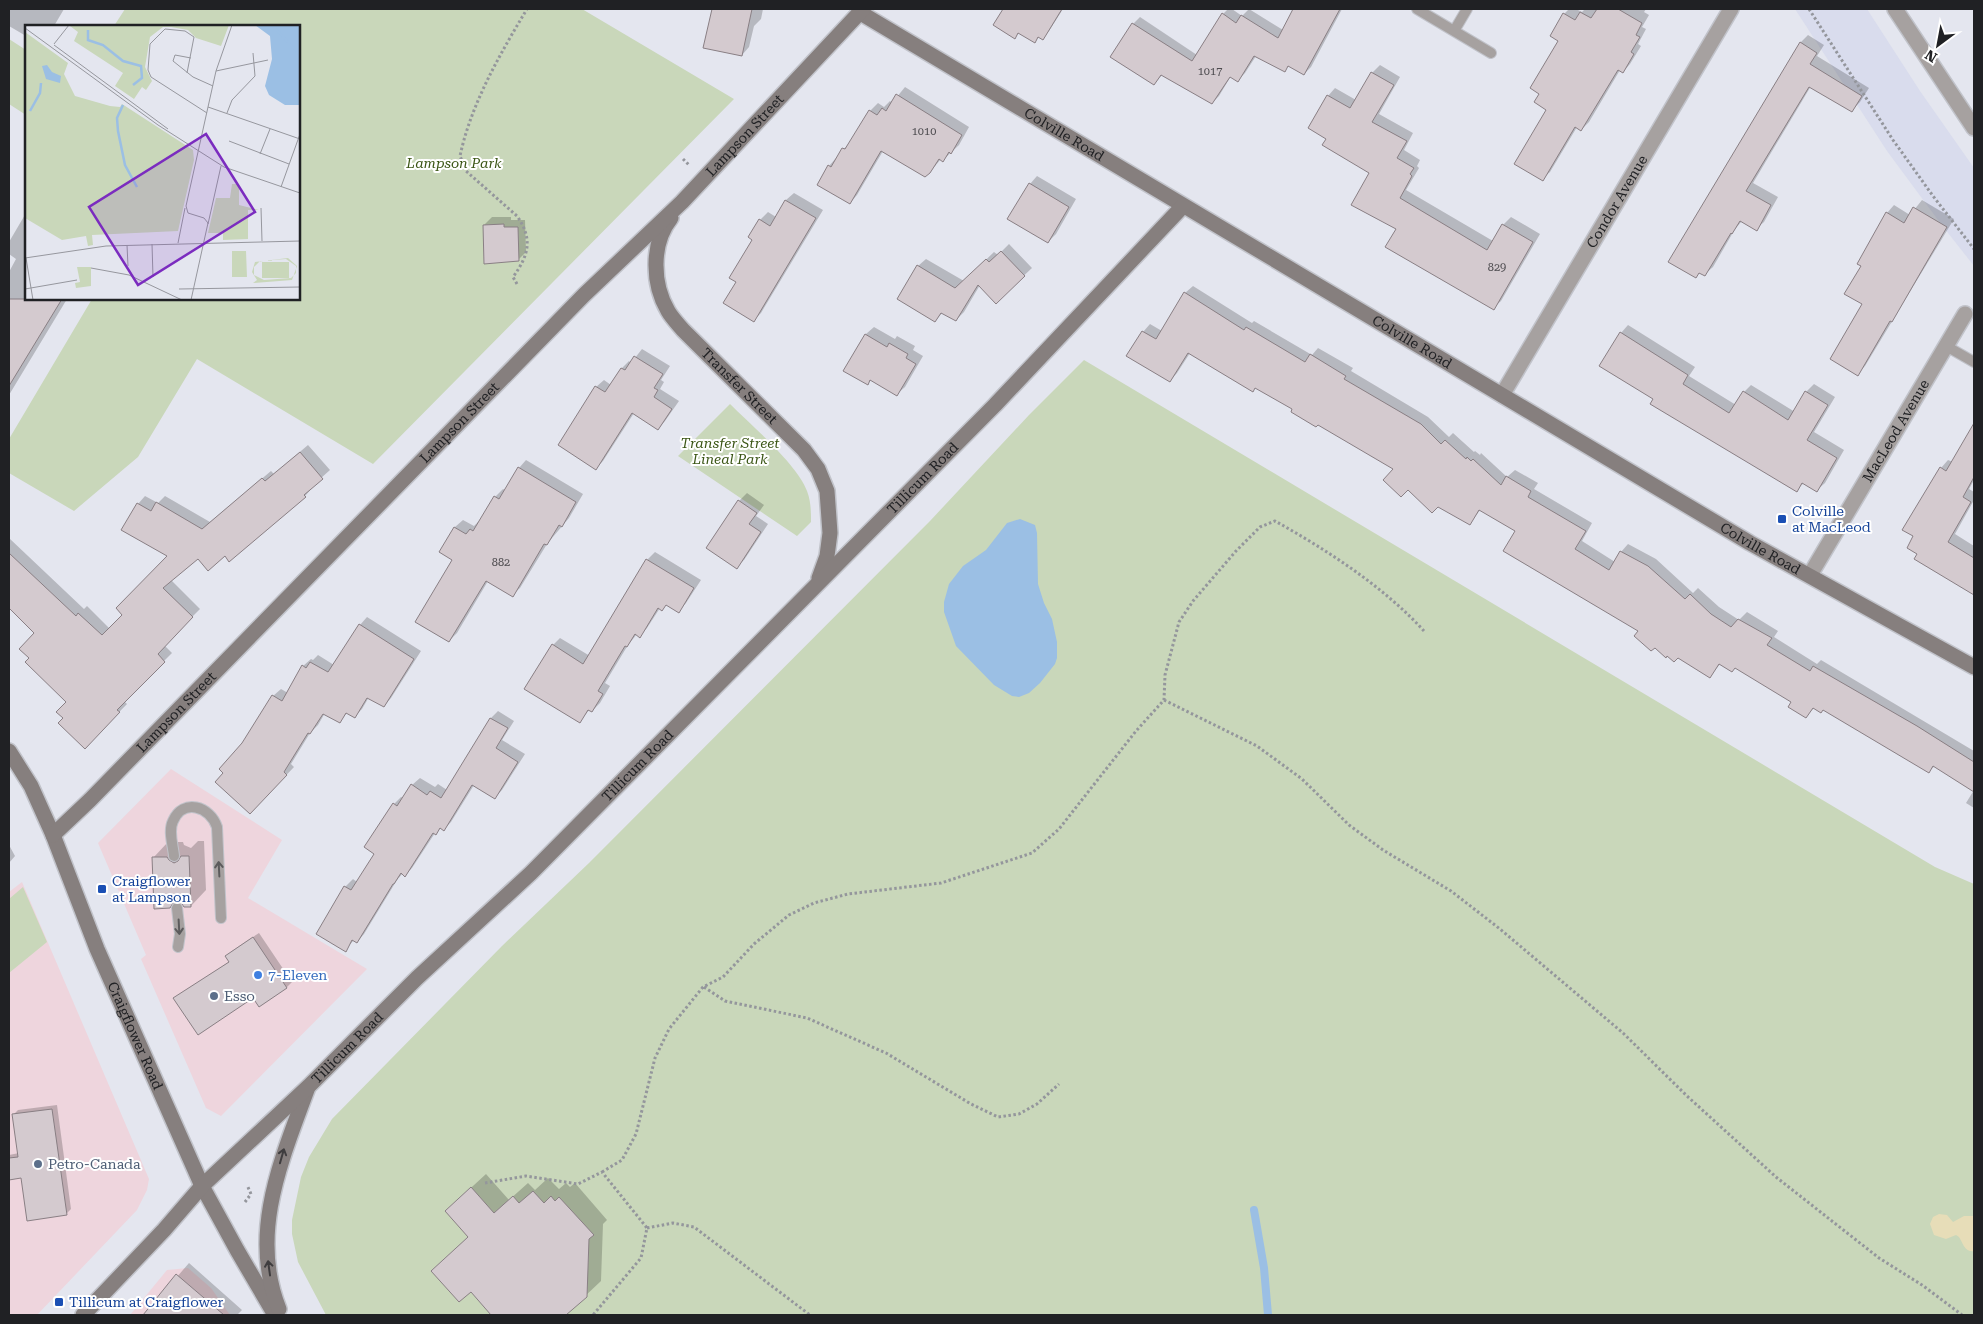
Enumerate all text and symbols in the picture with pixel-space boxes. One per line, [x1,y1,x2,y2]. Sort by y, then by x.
north arrow [1913,20,1963,70]
inset map [25,25,300,300]
text: N [1922,46,1940,66]
house number: 1017 [1198,65,1222,78]
street label: Lampson Street [702,91,787,179]
street label: Colville Road [1022,104,1107,164]
house number: 1010 [912,125,936,138]
street label: Condor Avenue [1583,152,1651,251]
park label: Lampson Park [405,155,502,171]
house number: 829 [1488,261,1506,274]
street label: Colville Road [1369,312,1455,372]
street label: Transfer Street [698,345,781,427]
street label: MacLeod Avenue [1859,376,1933,485]
street label: Lampson Street [416,379,502,466]
park label: Transfer Street Lineal Park [680,435,780,467]
street label: Tillicum Road [884,439,962,517]
place label: Colville at MacLeod [1792,503,1871,535]
marker: Colville at MacLeod [1776,513,1788,525]
street label: Colville Road [1717,519,1804,577]
house number: 882 [492,556,510,569]
street label: Lampson Street [133,668,219,756]
street label: Tillicum Road [599,726,676,805]
one-way arrow [214,862,224,878]
place label: Craigflower at Lampson [112,873,191,905]
marker: Craigflower at Lampson [96,883,108,895]
one-way arrow [174,919,183,935]
place label: 7-Eleven [268,967,327,983]
marker: 7-Eleven [252,969,264,981]
street label: Craigflower Road [105,979,166,1092]
place label: Esso [224,988,255,1004]
marker: Esso [208,990,220,1002]
street label: Tillicum Road [308,1009,386,1087]
one-way arrow [277,1148,287,1164]
place label: Petro-Canada [48,1156,141,1172]
marker: Petro-Canada [32,1158,44,1170]
one-way arrow [263,1261,273,1277]
place label: Tillicum at Craigflower [69,1294,223,1310]
marker: Tillicum at Craigflower [53,1296,65,1308]

